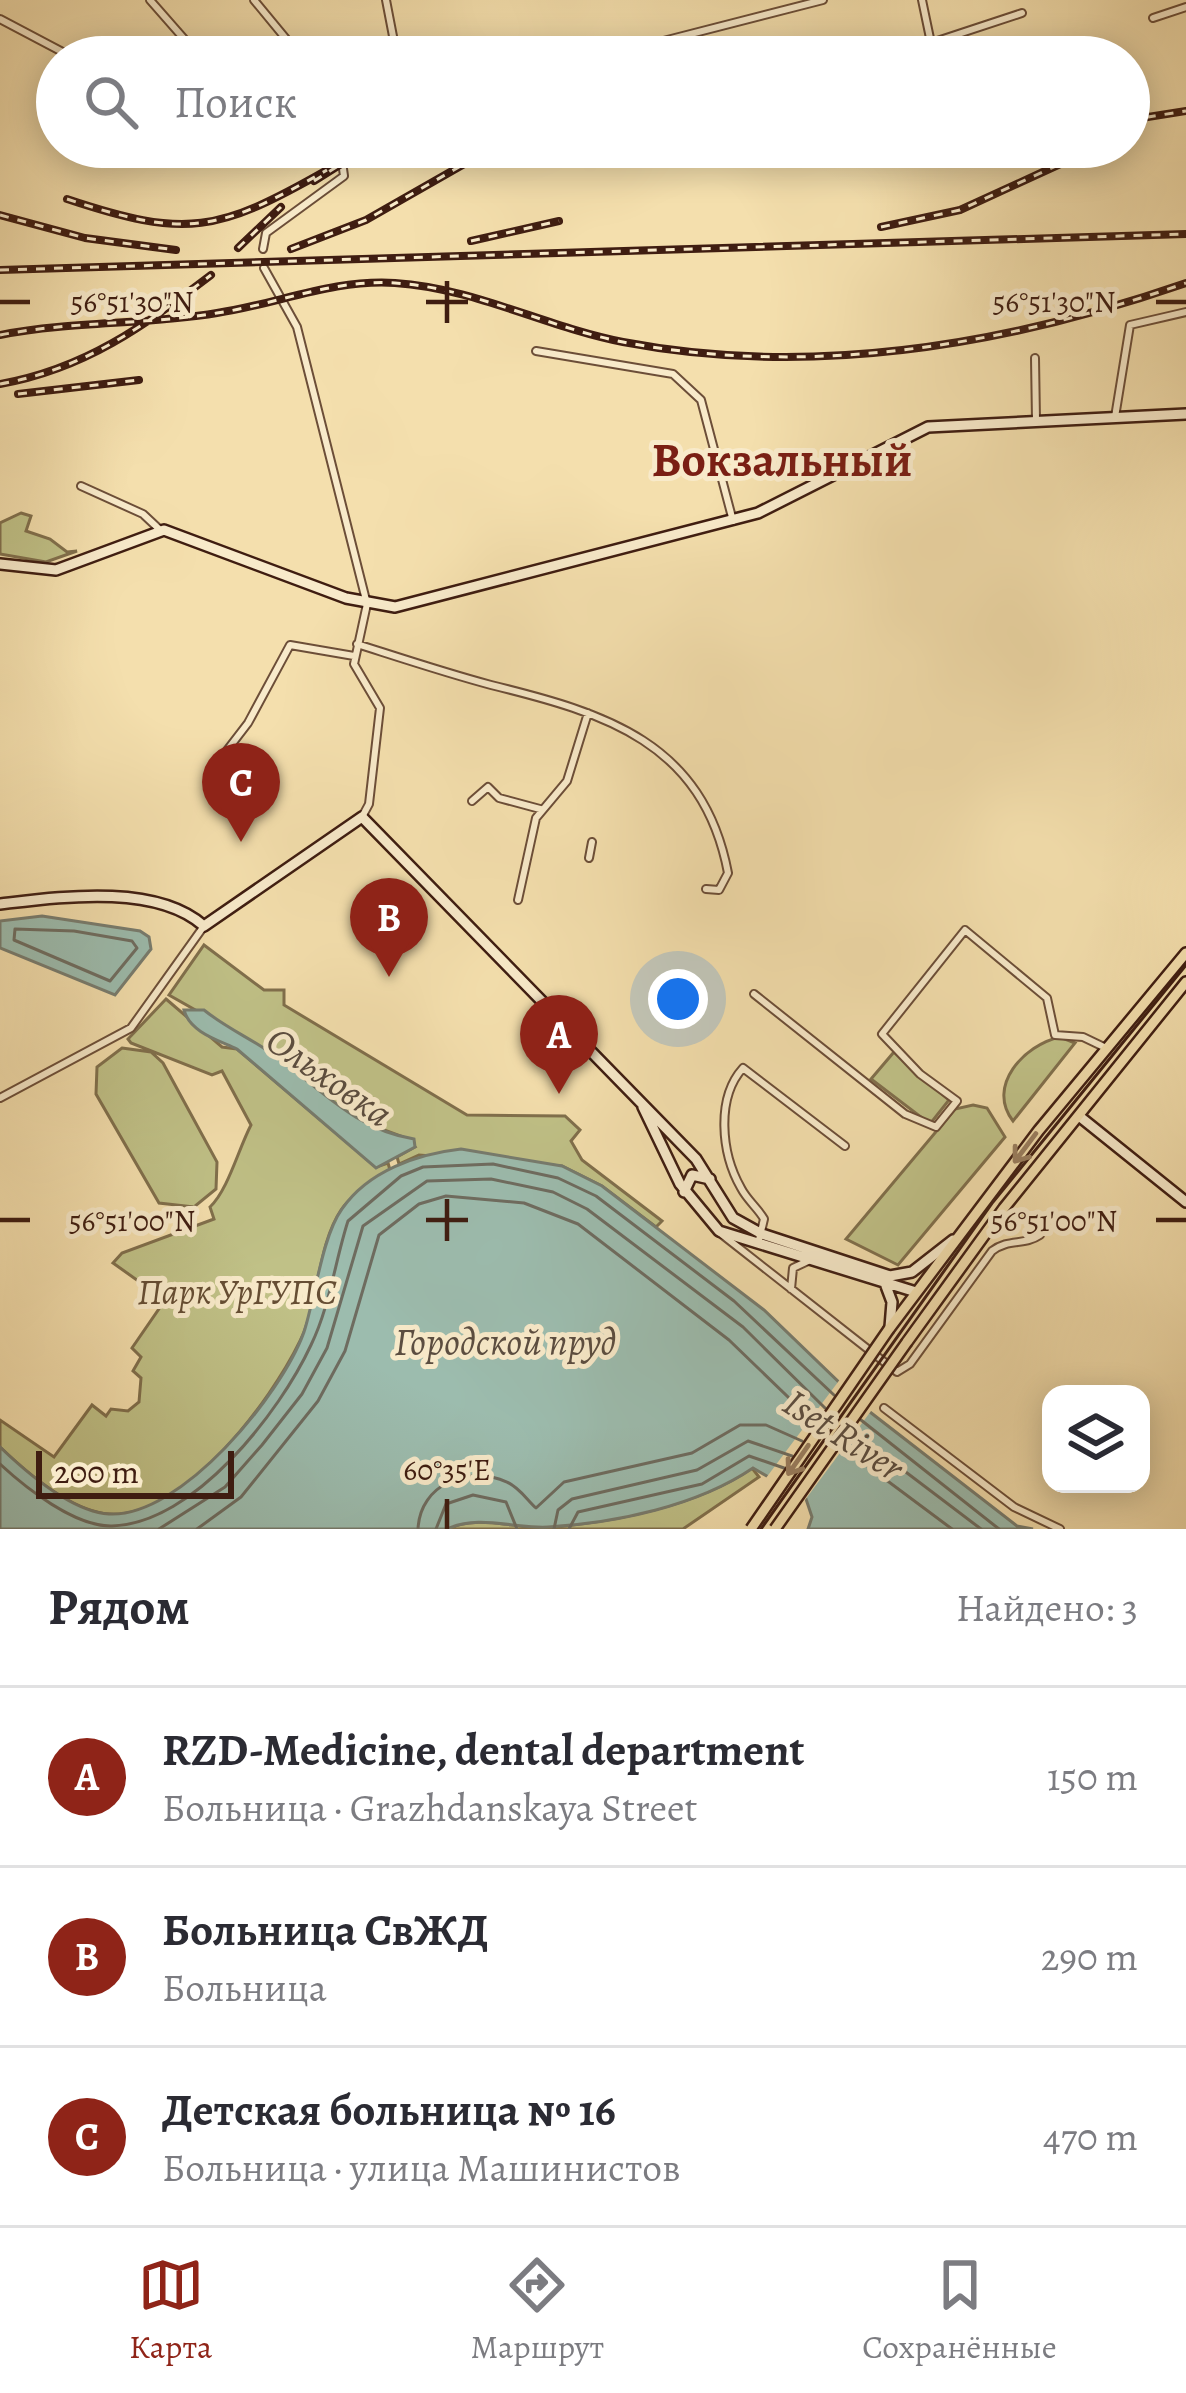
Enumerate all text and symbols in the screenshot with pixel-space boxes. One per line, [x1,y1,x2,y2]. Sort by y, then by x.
search box [36,36,1150,168]
icon: search [78,69,144,135]
text: Поиск [174,71,297,133]
text: 56°51'30"N [70,282,194,322]
text: 56°51'30"N [992,282,1116,322]
district label: Вокзальный [652,427,912,493]
pin: C [202,743,280,842]
pin: B [350,878,428,977]
your location [648,969,708,1029]
pin: A [520,995,598,1094]
water label: Ольховка [256,1014,404,1139]
one-way arrow [1012,1132,1039,1164]
text: 56°51'00"N [69,1201,195,1241]
text: 56°51'00"N [991,1201,1117,1241]
park label: Парк УрГУПС [137,1267,337,1316]
water label: Городской пруд [394,1315,616,1368]
water label: Iset River [773,1376,915,1494]
map controls [1042,1385,1150,1493]
button: layers [1042,1385,1150,1493]
one-way arrow [786,1442,811,1476]
scale bar [36,1445,234,1498]
text: 200 m [54,1449,139,1494]
text: 60°35'E [403,1450,491,1490]
text: Рядом [48,1572,190,1642]
text: Найдено: 3 [956,1581,1138,1634]
text: RZD-Medicine, dental department [162,1719,804,1781]
text: A [75,1750,99,1803]
text: 150 m [1047,1750,1138,1803]
text: Больница · Grazhdanskaya Street [162,1781,697,1834]
text: Больница СвЖД [162,1899,489,1961]
text: B [75,1930,99,1983]
text: 290 m [1041,1930,1138,1983]
text: Больница [162,1961,327,2014]
text: Детская больница № 16 [162,2079,616,2141]
text: C [75,2110,99,2163]
text: 470 m [1043,2110,1138,2163]
text: Больница · улица Машинистов [162,2141,680,2194]
tab: Карта [129,2252,212,2369]
tab: Маршрут [471,2252,604,2369]
tab: Сохранённые [862,2252,1057,2369]

